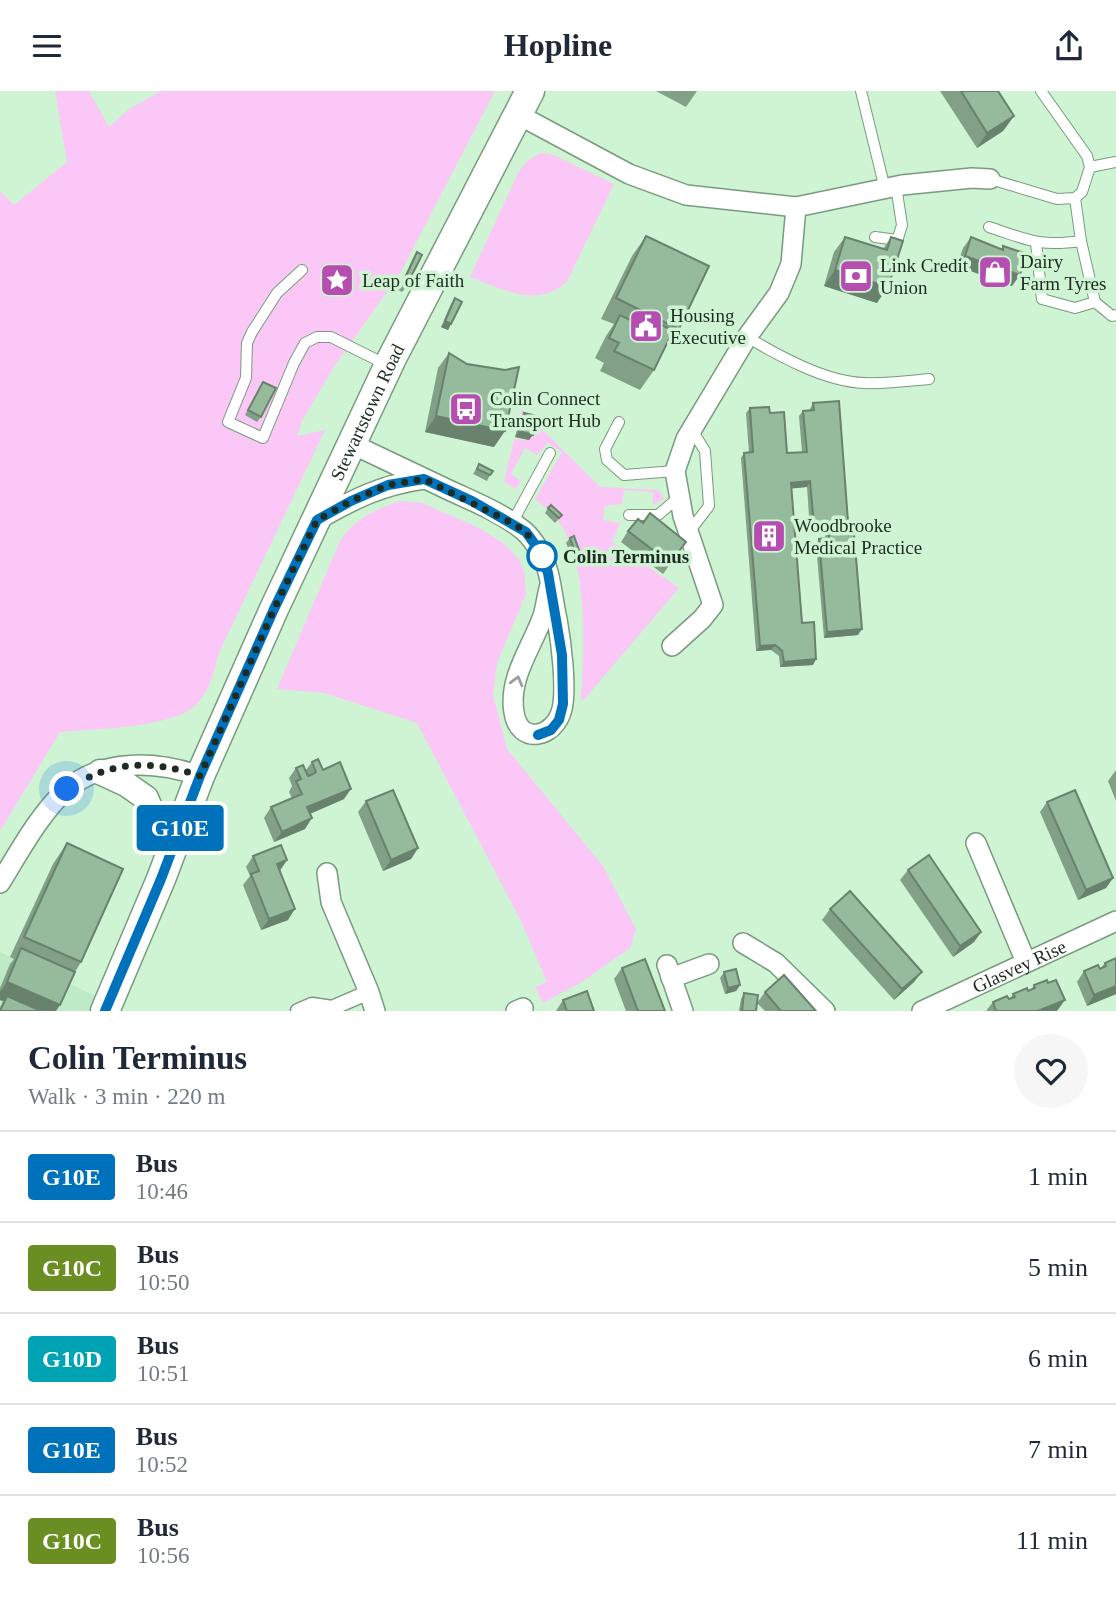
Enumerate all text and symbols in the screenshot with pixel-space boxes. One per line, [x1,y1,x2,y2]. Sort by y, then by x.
icon: menu [28,27,66,65]
text: Hopline [504,27,612,63]
icon: share [1050,27,1088,65]
place label: Dairy Farm Tyres [1020,251,1106,294]
shop icon: Dairy Farm Tyres [976,253,1014,291]
place label: Link Credit Union [880,255,969,298]
bank icon: Link Credit Union [837,257,875,295]
place icon: Leap of Faith [318,261,356,299]
place label: Leap of Faith [362,270,465,291]
place label: Housing Executive [670,305,746,348]
public building icon: Housing Executive [627,307,665,345]
street label: Stewartstown Road [326,340,409,484]
place label: Colin Connect Transport Hub [490,388,601,431]
bus stop icon: Colin Connect Transport Hub [447,390,485,428]
place label: Woodbrooke Medical Practice [794,515,922,558]
building icon: Woodbrooke Medical Practice [750,517,788,555]
marker: Colin Terminus [527,541,557,571]
place label: Colin Terminus [563,546,689,567]
one-way arrow [509,676,523,688]
your location [49,771,84,806]
line badge: G10E [131,805,229,851]
text: G10E [151,815,209,841]
street label: Glasvey Rise [969,936,1069,997]
button: heart [1014,1034,1088,1108]
text: Colin Terminus [28,1040,247,1076]
text: Walk · 3 min · 220 m [28,1084,225,1109]
text: Bus [136,1149,178,1178]
text: 1 min [1028,1162,1088,1191]
text: G10E [42,1164,101,1190]
text: 10:46 [136,1179,188,1204]
text: Bus [137,1240,179,1269]
text: 5 min [1028,1253,1088,1282]
text: G10C [42,1255,102,1281]
text: 10:50 [137,1270,189,1295]
text: Bus [137,1331,179,1360]
text: 6 min [1028,1344,1088,1373]
text: G10D [42,1346,102,1372]
text: 10:51 [137,1361,189,1386]
text: Bus [136,1422,178,1451]
text: 7 min [1028,1435,1088,1464]
text: G10E [42,1437,101,1463]
text: 10:52 [136,1452,188,1477]
text: Bus [137,1513,179,1542]
text: 11 min [1016,1526,1088,1555]
text: G10C [42,1528,102,1554]
text: 10:56 [137,1543,189,1568]

